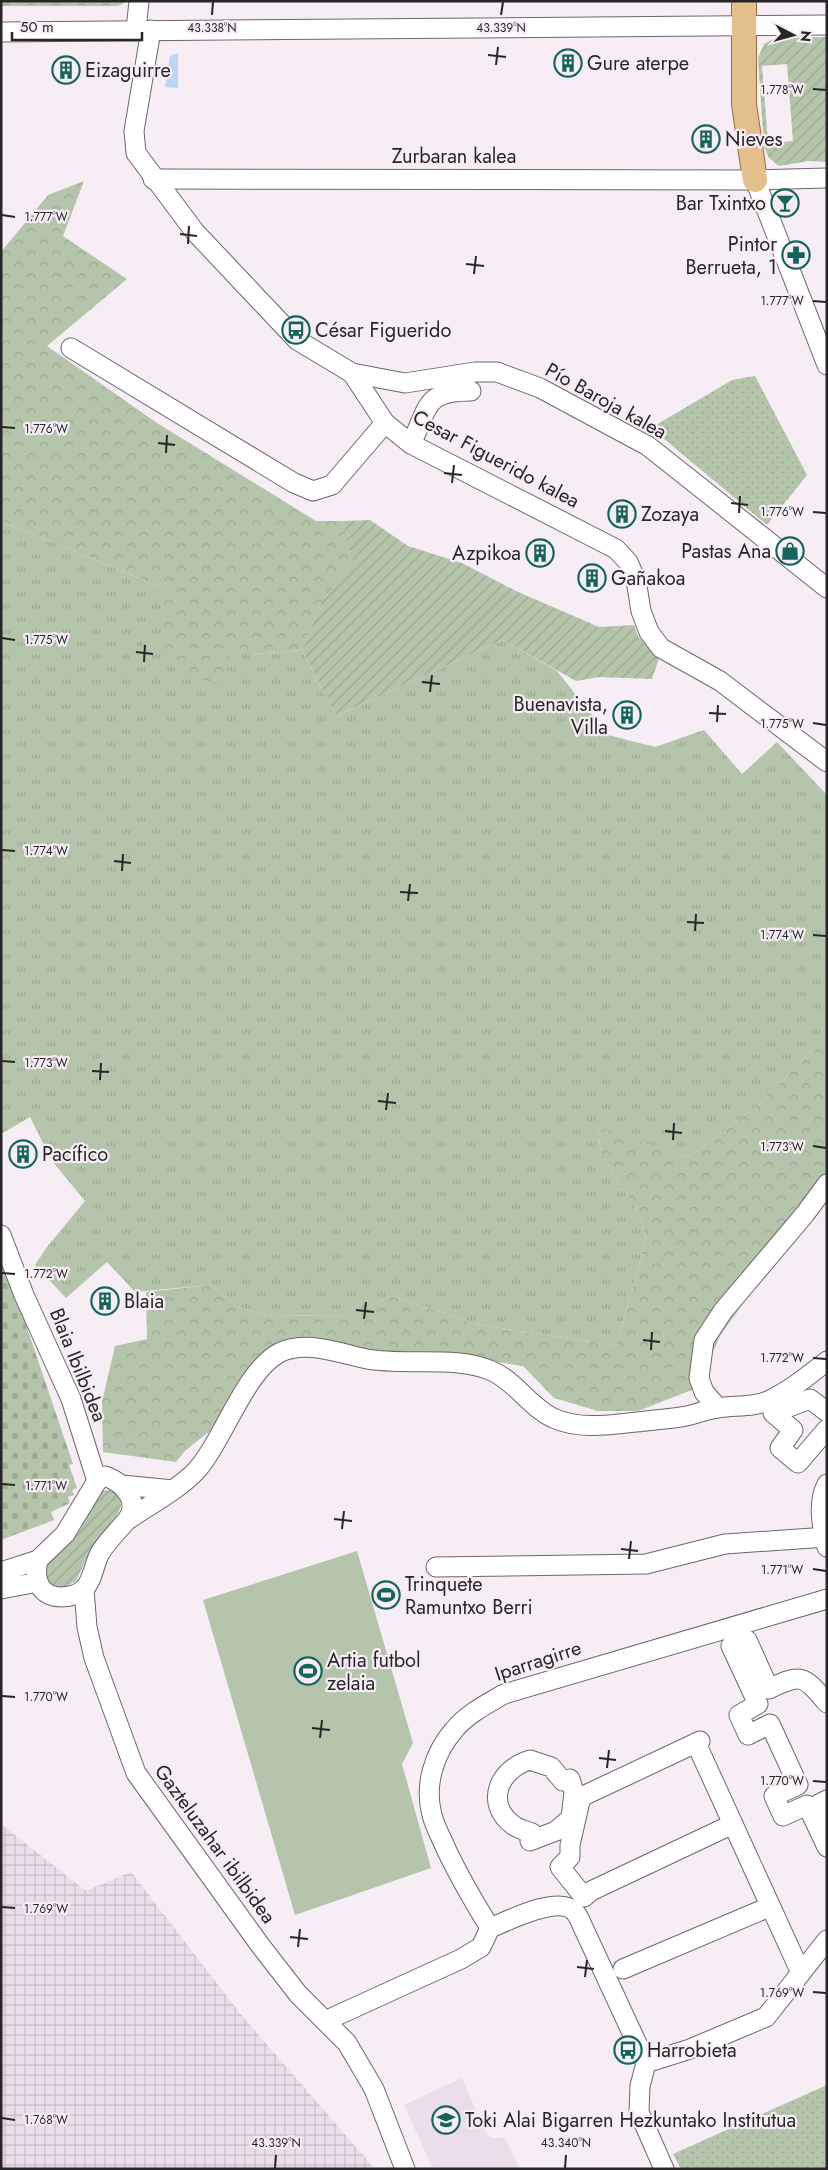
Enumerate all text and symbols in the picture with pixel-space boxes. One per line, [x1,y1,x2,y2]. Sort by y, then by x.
scale bar [12,10,142,42]
north arrow [768,10,818,60]
text: 50 m [20,16,54,38]
text: 43.338°N [187,19,237,37]
text: 43.339°N [476,19,526,37]
text: N [795,30,816,43]
building icon: Gure aterpe [553,48,583,78]
place label: Gure aterpe [587,49,689,78]
building icon: Eizaguirre [51,55,81,85]
place label: Eizaguirre [85,56,171,85]
text: 1.778°W [760,81,804,99]
building icon: Nieves [691,124,721,154]
place label: Nieves [725,125,783,154]
street label: Zurbaran kalea [392,142,516,171]
bar icon: Bar Txintxo [770,188,800,218]
place label: Bar Txintxo [676,189,766,218]
text: 1.777°W [24,208,68,226]
place label: Pintor Berrueta, 1 [685,230,777,282]
pharmacy icon: Pintor Berrueta, 1 [781,240,811,270]
text: 1.777°W [760,292,804,310]
bus stop icon: César Figuerido [281,315,311,345]
place label: César Figuerido [315,316,451,345]
street label: Pío Baroja kalea [540,356,672,446]
street label: Cesar Figuerido kalea [407,403,585,515]
text: 1.776°W [24,420,68,438]
building icon: Zozaya [607,499,637,529]
place label: Zozaya [641,500,699,529]
text: 1.776°W [760,503,804,521]
shop icon: Pastas Ana [775,536,805,566]
place label: Pastas Ana [681,537,771,566]
building icon: Azpikoa [525,538,555,568]
place label: Azpikoa [452,539,521,568]
building icon: Gañakoa [577,563,607,593]
place label: Gañakoa [611,564,685,593]
text: 1.775°W [24,631,68,649]
place label: Buenavista, Villa [513,690,608,742]
building icon: Buenavista, Villa [612,700,642,730]
text: 1.775°W [760,715,804,733]
text: 1.774°W [24,842,68,860]
text: 1.774°W [760,926,804,944]
text: 1.773°W [24,1054,68,1072]
text: 1.773°W [760,1138,804,1156]
building icon: Pacífico [8,1139,38,1169]
place label: Pacífico [42,1140,108,1169]
text: 1.772°W [24,1265,68,1283]
building icon: Blaia [90,1286,120,1316]
place label: Blaia [124,1287,164,1316]
street label: Blaia Ibilbidea [42,1304,114,1426]
text: 1.772°W [760,1349,804,1367]
text: 1.771°W [25,1477,67,1495]
text: 1.771°W [761,1561,803,1579]
place label: Trinquete Ramuntxo Berri [405,1570,533,1622]
sports icon: Trinquete Ramuntxo Berri [371,1580,401,1610]
street label: Iparragirre [491,1633,585,1689]
place label: Artia futbol zelaia [327,1646,421,1698]
sports icon: Artia futbol zelaia [293,1656,323,1686]
text: 1.770°W [24,1688,68,1706]
street label: Gazteluzahar ibilbidea [147,1758,283,1930]
text: 1.770°W [760,1772,804,1790]
text: 1.769°W [24,1900,68,1918]
text: 1.769°W [760,1984,804,2002]
bus stop icon: Harrobieta [613,2035,643,2065]
place label: Harrobieta [647,2036,737,2065]
school or university icon: Toki Alai Bigarren Hezkuntako Institutua [431,2105,461,2135]
place label: Toki Alai Bigarren Hezkuntako Institutua [465,2106,796,2135]
text: 1.768°W [24,2111,68,2129]
text: 43.339°N [251,2134,301,2152]
text: 43.340°N [541,2134,591,2152]

